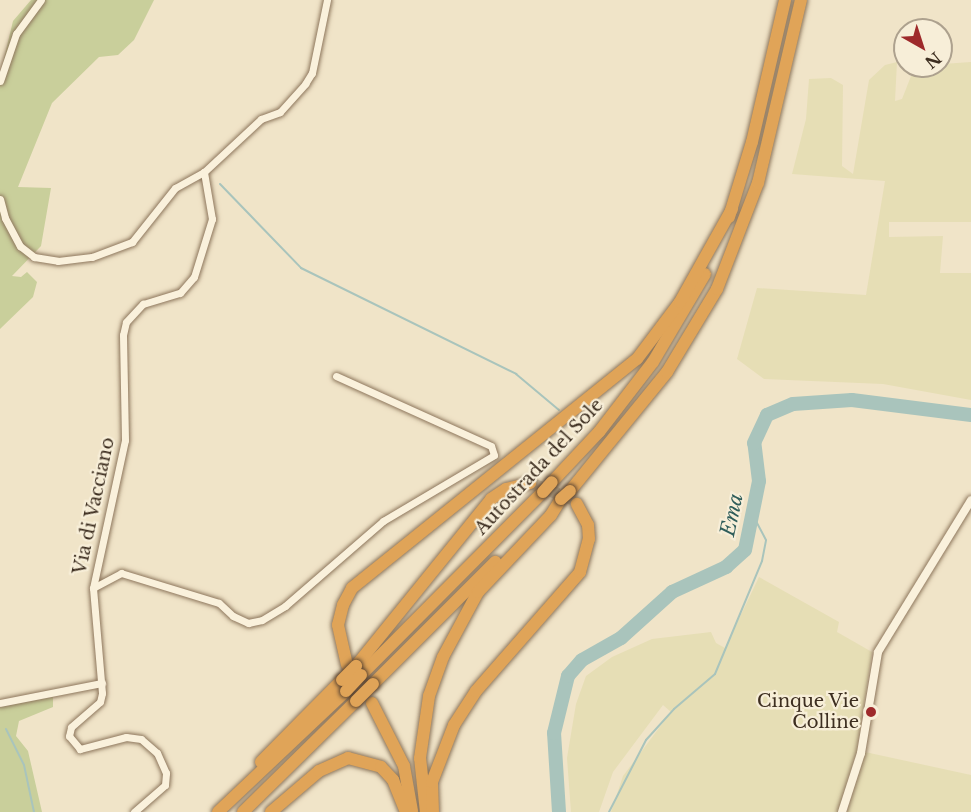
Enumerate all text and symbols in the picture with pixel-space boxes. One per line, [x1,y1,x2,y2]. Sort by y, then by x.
north arrow [893,18,953,78]
text: N [921,48,945,73]
street label: Autostrada del Sole [470,394,608,540]
street label: Via di Vacciano [69,435,119,577]
water label: Ema [716,491,748,539]
place label: Cinque Vie Colline [756,691,859,734]
marker: Cinque Vie Colline [864,705,878,719]

